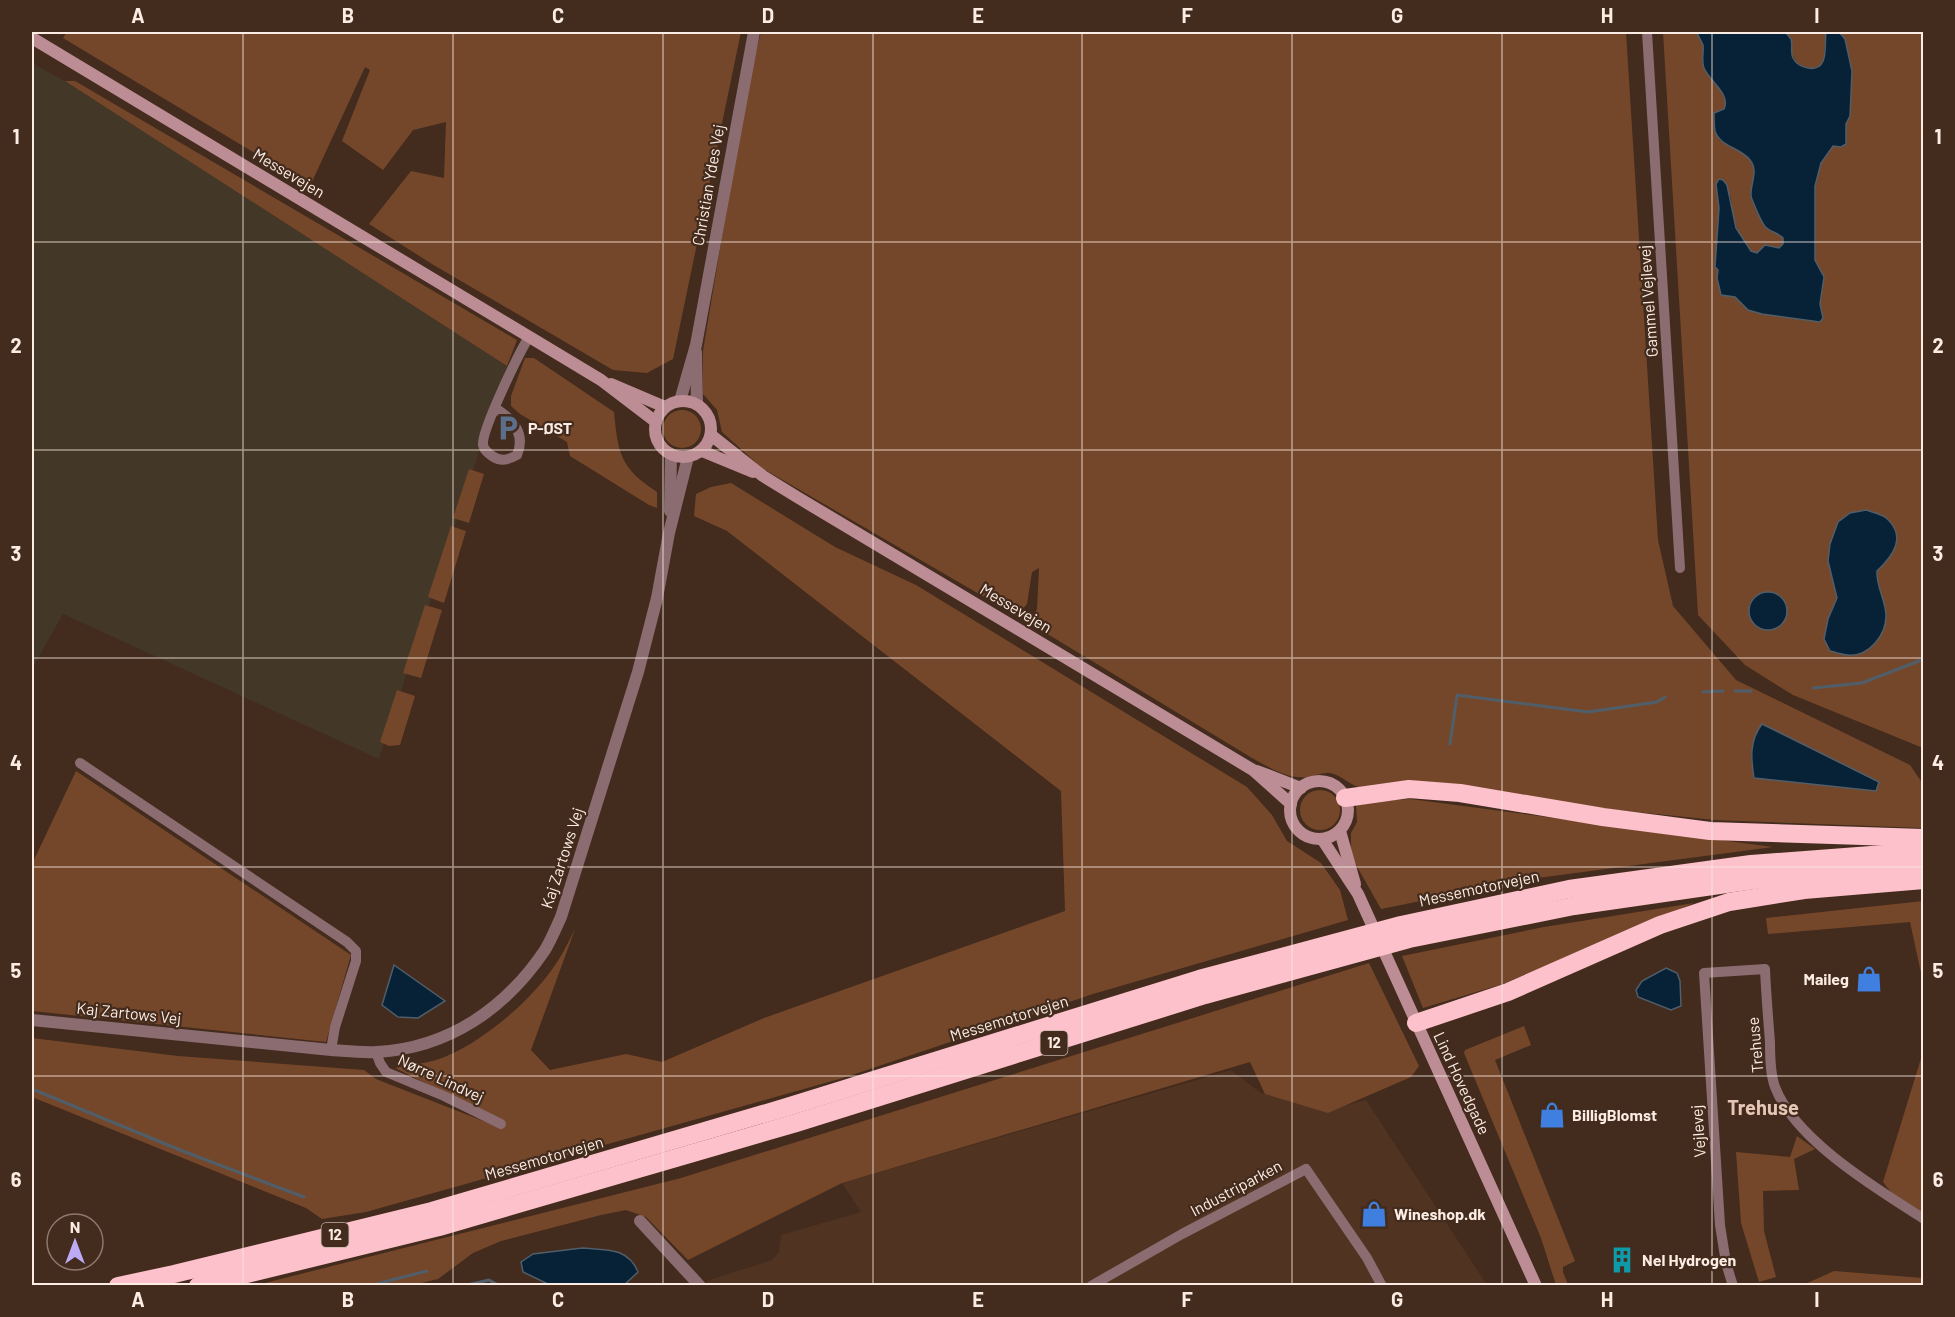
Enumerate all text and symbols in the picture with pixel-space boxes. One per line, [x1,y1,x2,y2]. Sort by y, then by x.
text: A [131,3,145,27]
text: B [342,3,354,27]
text: C [552,3,564,27]
text: D [762,3,774,27]
text: E [972,3,984,27]
text: F [1181,3,1193,27]
text: G [1391,3,1403,27]
text: H [1601,3,1613,27]
text: I [1814,3,1820,27]
street label: Christian Ydes Vej [687,123,728,247]
text: 1 [12,124,20,148]
text: 1 [1934,124,1942,148]
street label: Messevejen [250,144,329,201]
street label: Gammel Vejlevej [1634,244,1661,358]
text: 2 [10,333,22,357]
text: 2 [1932,333,1944,357]
parking icon: P-ØST [493,413,523,443]
place label: P-ØST [528,418,572,437]
text: 3 [11,541,21,565]
text: 3 [1933,541,1943,565]
street label: Messevejen [977,579,1056,636]
text: 4 [10,750,22,774]
text: 4 [1932,750,1944,774]
street label: Kaj Zartows Vej [536,805,587,911]
street label: Messemotorvejen [1417,865,1541,910]
text: 5 [11,958,22,982]
text: 5 [1933,958,1944,982]
shop icon: Maileg [1854,964,1884,994]
place label: Maileg [1803,969,1849,988]
street label: Messemotorvejen [947,990,1070,1045]
street label: Kaj Zartows Vej [76,998,182,1027]
street label: Trehuse [1743,1016,1766,1074]
street label: Lind Hovedgade [1430,1028,1495,1137]
road number: 12 [1040,1031,1068,1055]
street label: Nørre Lindvej [395,1049,487,1106]
district label: Trehuse [1727,1095,1799,1119]
shop icon: BilligBlomst [1537,1100,1567,1130]
street label: Vejlevej [1686,1104,1709,1158]
place label: BilligBlomst [1572,1105,1657,1124]
street label: Messemotorvejen [482,1131,605,1184]
street label: Industriparken [1187,1155,1285,1220]
text: 6 [11,1167,22,1191]
text: 6 [1933,1167,1944,1191]
shop icon: Wineshop.dk [1359,1199,1389,1229]
place label: Wineshop.dk [1394,1204,1486,1223]
north arrow [45,1212,105,1272]
text: N [70,1217,80,1236]
road number: 12 [322,1223,348,1247]
building icon: Nel Hydrogen [1607,1245,1637,1275]
place label: Nel Hydrogen [1642,1250,1736,1269]
text: A [131,1287,145,1311]
text: B [342,1287,354,1311]
text: C [552,1287,564,1311]
text: D [762,1287,774,1311]
text: E [972,1287,984,1311]
text: F [1181,1287,1193,1311]
text: G [1391,1287,1403,1311]
text: H [1601,1287,1613,1311]
text: I [1814,1287,1820,1311]

